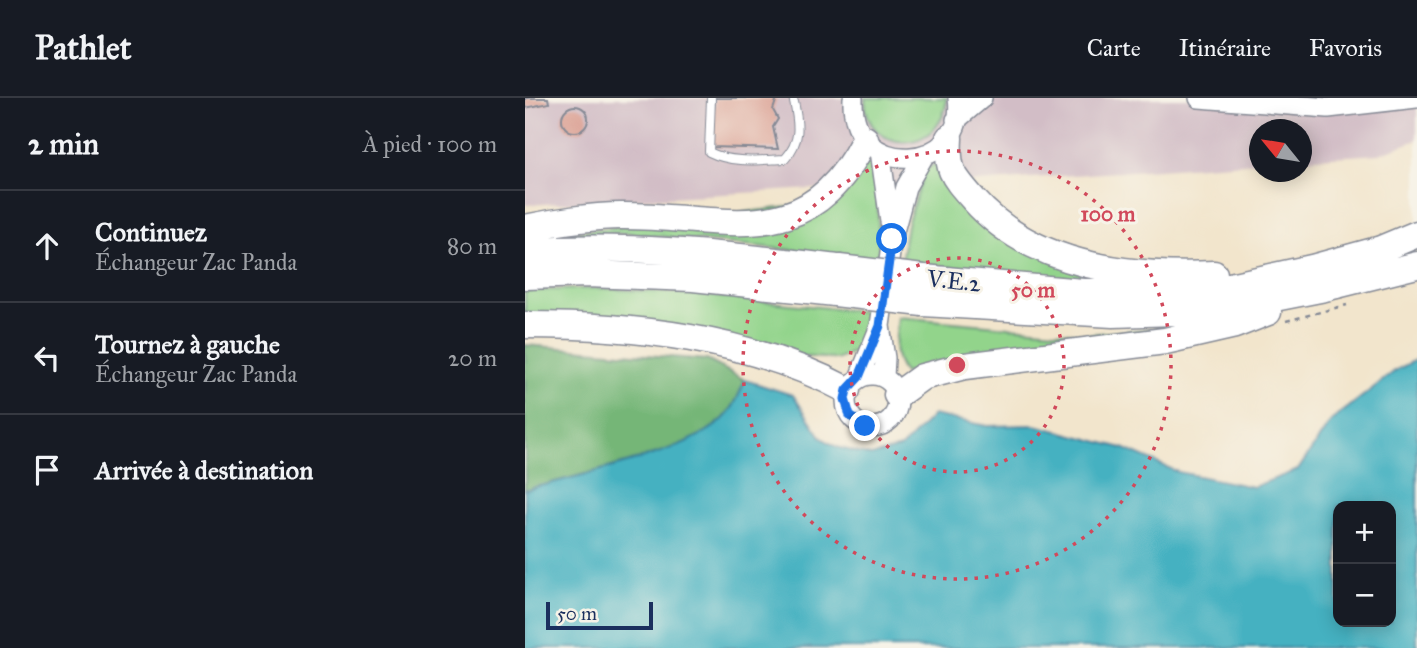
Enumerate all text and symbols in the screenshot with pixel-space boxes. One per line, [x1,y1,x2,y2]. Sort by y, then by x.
text: Pathlet [35,28,132,68]
text: Carte [1087,33,1141,63]
text: Itinéraire [1179,33,1271,63]
text: Favoris [1309,33,1382,63]
north arrow [1249,119,1312,182]
text: 2 min [28,126,99,162]
text: À pied · 100 m [363,130,497,158]
text: 100 m [1081,201,1136,227]
text: Continuez [95,216,207,248]
route start [876,223,907,254]
icon: ahead [28,227,66,265]
text: 80 m [447,232,497,260]
text: Échangeur Zac Panda [95,248,297,276]
street label: V.E.2 [925,263,983,299]
text: 50 m [1011,277,1055,303]
text: Tournez à gauche [95,328,280,360]
icon: left [28,339,66,377]
text: 20 m [448,344,497,372]
centre of rings [945,353,969,377]
text: Échangeur Zac Panda [95,360,297,388]
route end [849,410,880,441]
icon: arrive [28,451,66,489]
text: Arrivée à destination [95,454,313,486]
map controls [1333,501,1396,627]
button: + [1333,501,1396,564]
button: − [1333,564,1396,627]
scale bar [546,599,653,631]
text: 50 m [557,602,597,625]

